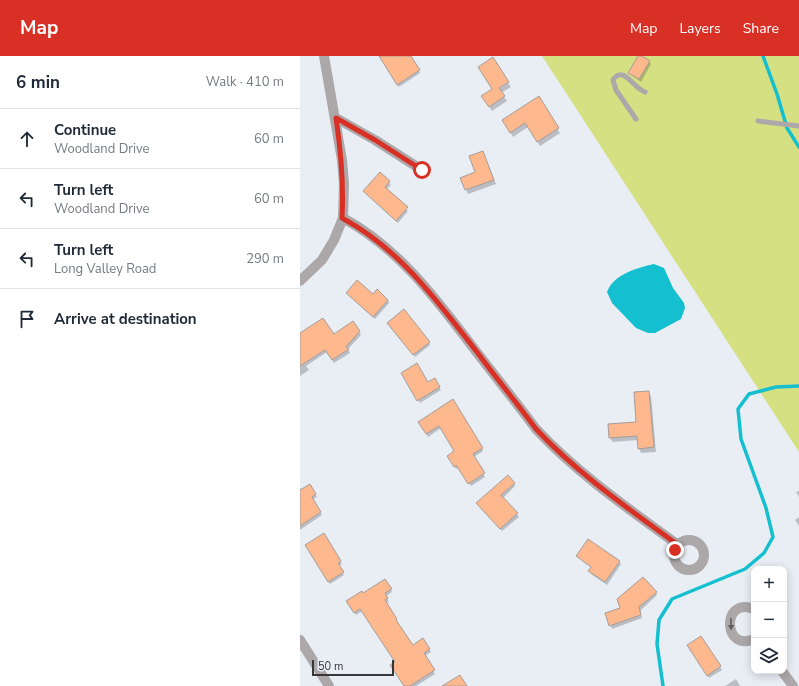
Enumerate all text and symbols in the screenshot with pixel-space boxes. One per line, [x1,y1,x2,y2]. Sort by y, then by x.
text: Map [20,15,58,41]
text: Map [630,19,657,38]
text: Layers [679,19,721,38]
text: Share [743,19,779,38]
text: 6 min [16,71,60,94]
text: Walk · 410 m [206,73,284,91]
text: Continue [54,120,116,140]
icon: ahead [16,128,38,150]
text: 60 m [254,130,284,148]
text: Woodland Drive [54,140,149,158]
route start [413,161,431,179]
text: Turn left [54,180,113,200]
icon: left [16,188,38,210]
text: 60 m [254,190,284,208]
text: Woodland Drive [54,200,149,218]
text: Turn left [54,240,113,260]
icon: left [16,248,38,270]
text: 290 m [246,250,284,268]
text: Long Valley Road [54,260,156,278]
icon: arrive [16,308,38,330]
text: Arrive at destination [54,309,197,329]
route end [666,541,684,559]
map controls [751,566,787,674]
button: + [751,566,787,602]
button: − [751,602,787,638]
one-way arrow [728,618,734,631]
button: layers [751,638,787,674]
scale bar [312,658,394,677]
text: 50 m [318,659,343,674]

